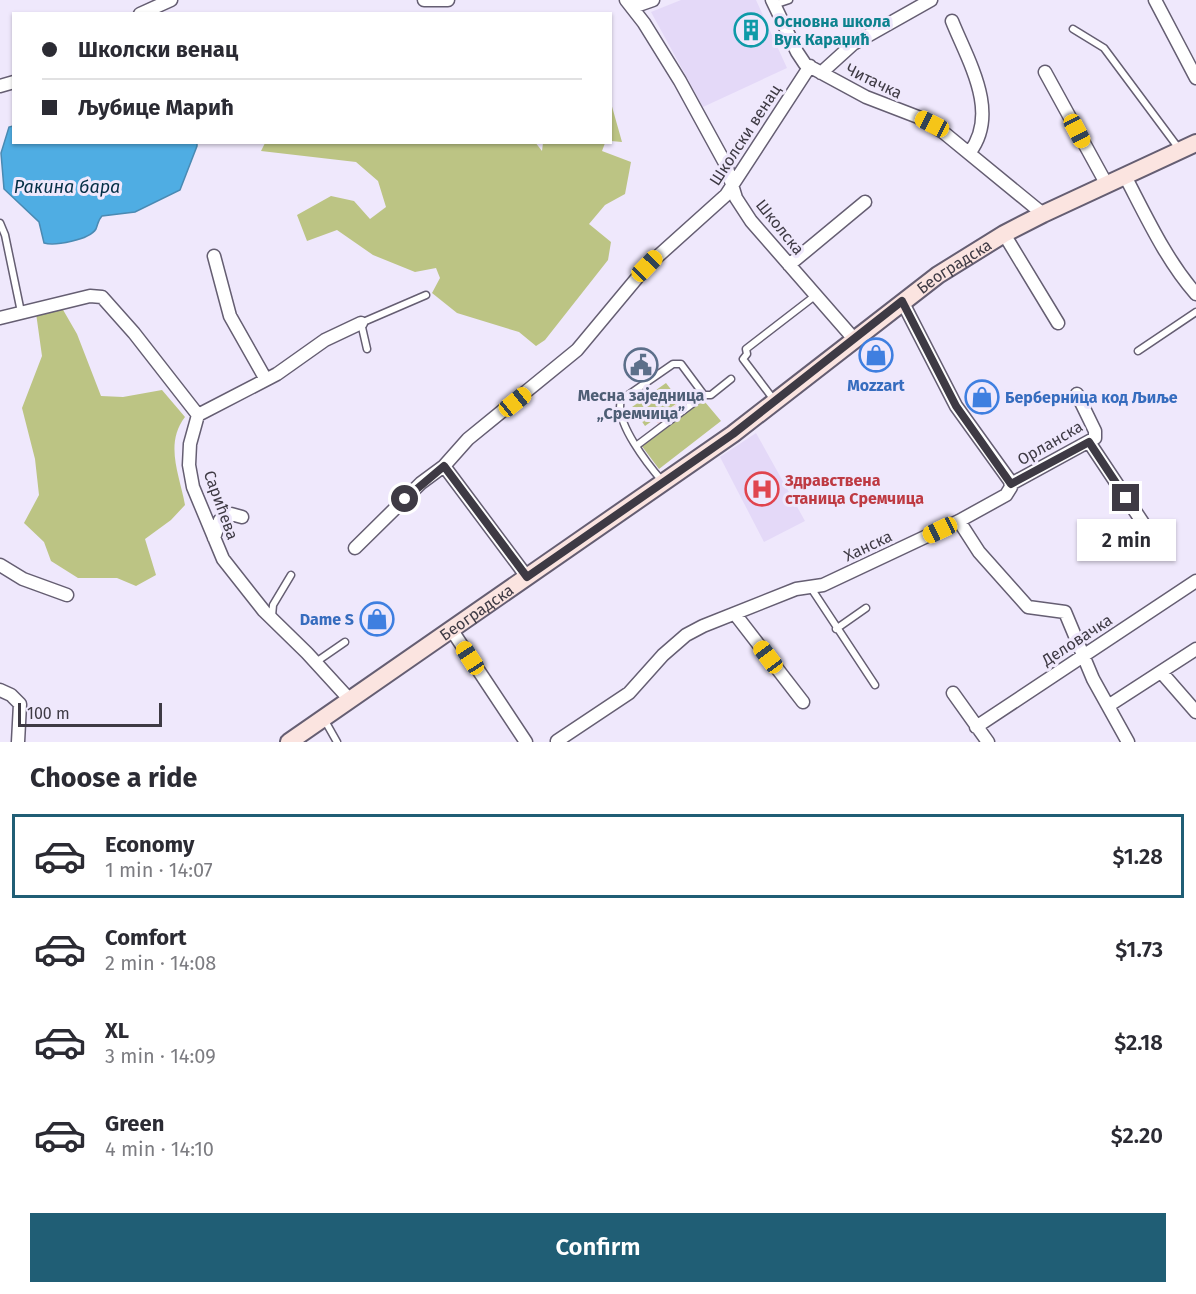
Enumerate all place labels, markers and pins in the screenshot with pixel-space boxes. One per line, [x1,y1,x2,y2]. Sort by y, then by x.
building icon: Основна школа Вук Караџић [733,12,769,48]
place label: Основна школа Вук Караџић [774,12,891,49]
shop icon: Mozzart [858,337,894,373]
public building icon: Месна заједница „Сремчица” [623,347,659,383]
place label: Mozzart [847,376,906,395]
shop icon: Берберница код Љиље [964,379,1000,415]
place label: Месна заједница „Сремчица” [578,386,705,423]
place label: Берберница код Љиље [1005,388,1178,407]
hospital icon: Здравствена станица Сремчица [744,471,780,507]
place label: Здравствена станица Сремчица [784,471,924,508]
shop icon: Dame S [359,601,395,637]
place label: Dame S [300,610,354,629]

